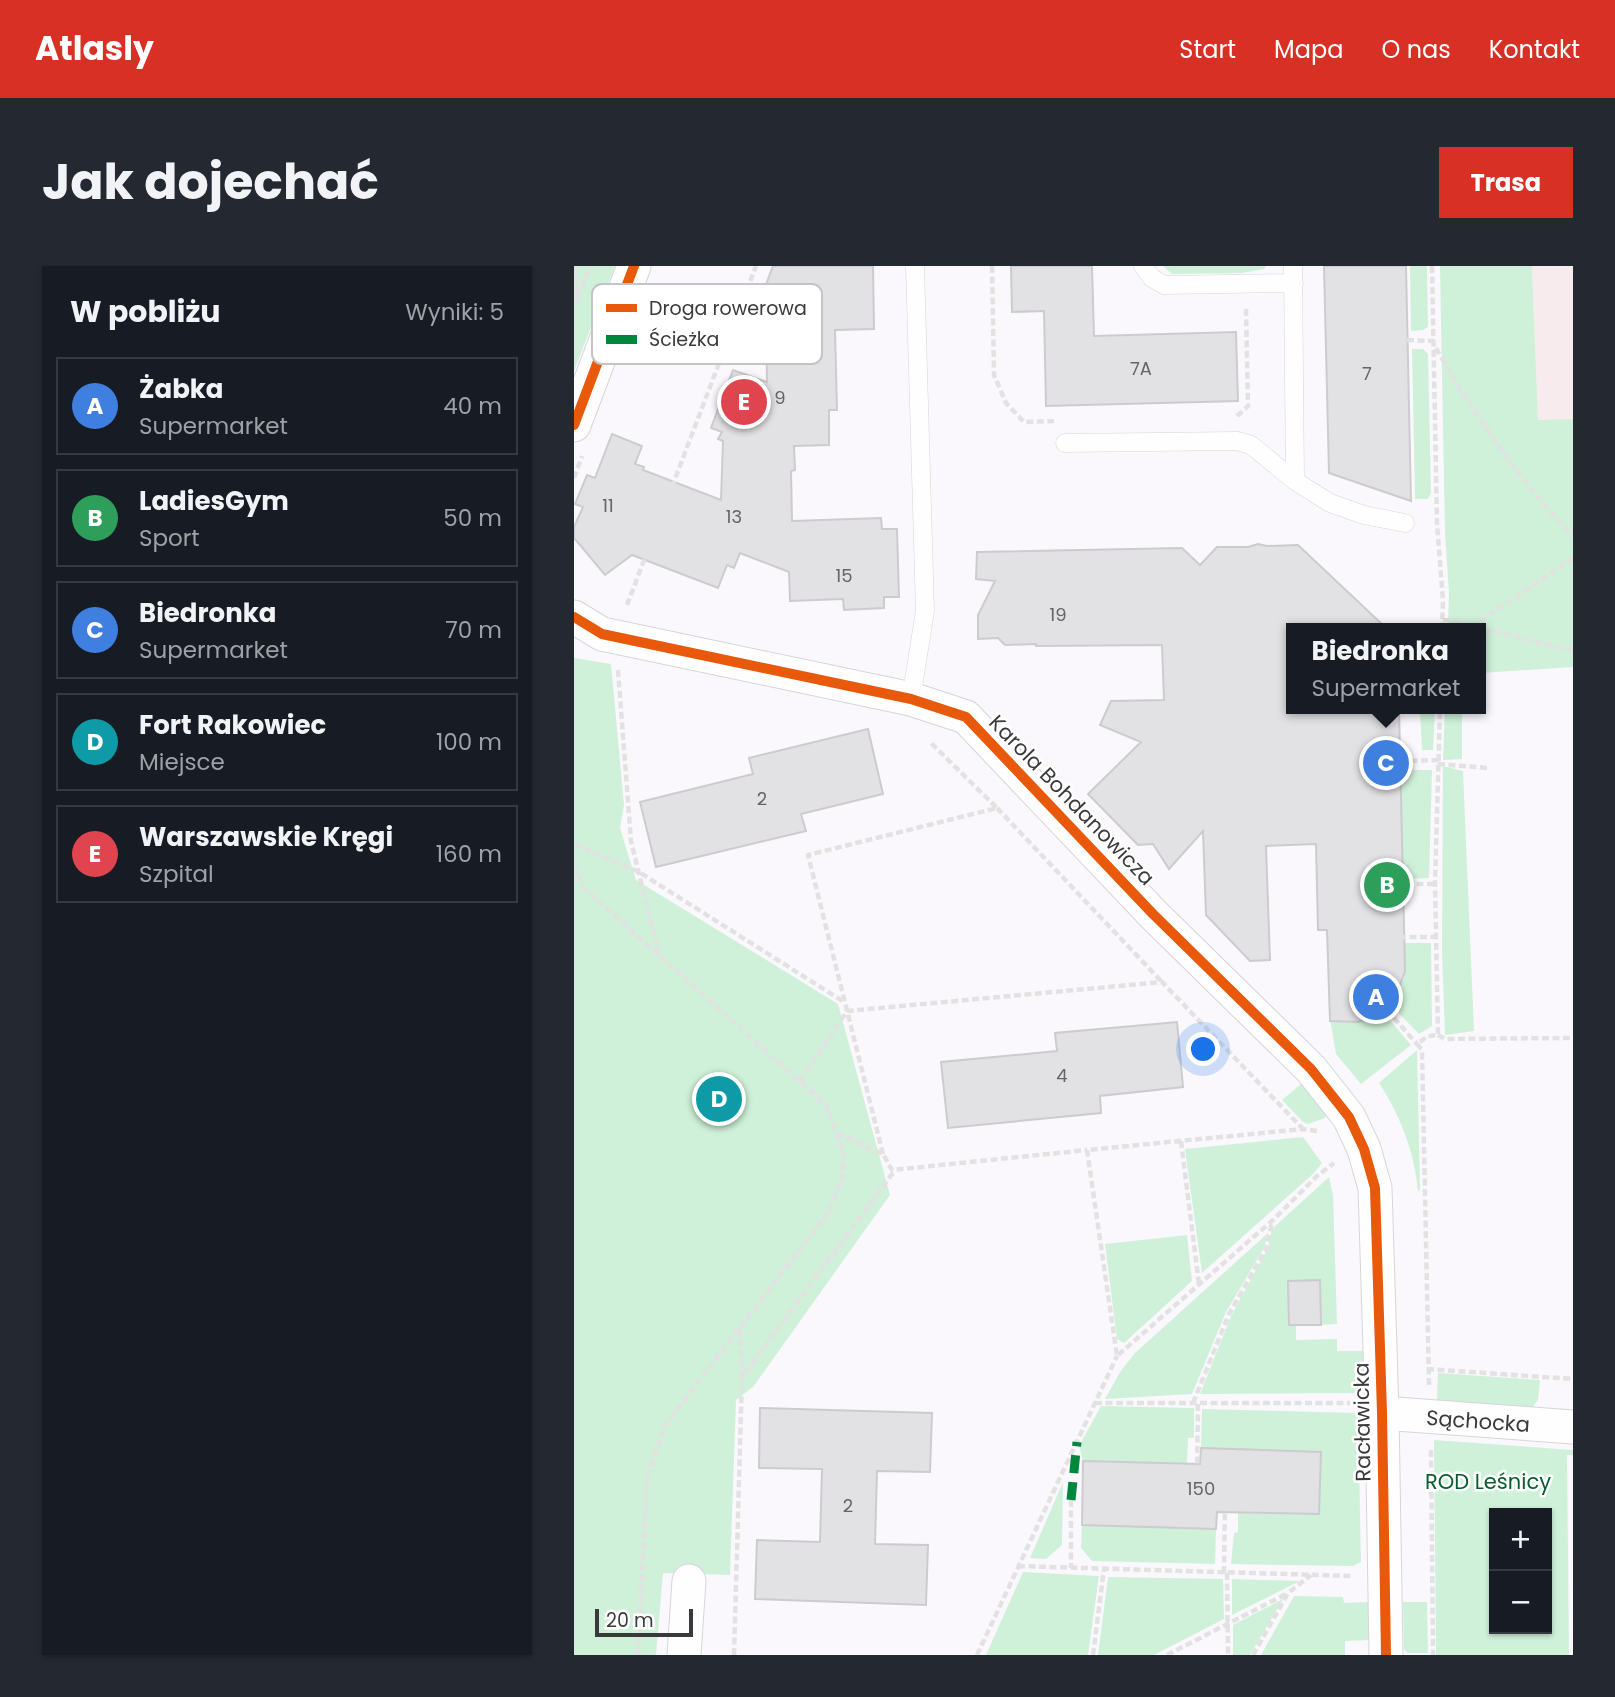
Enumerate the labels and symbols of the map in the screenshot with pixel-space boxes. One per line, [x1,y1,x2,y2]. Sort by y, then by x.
legend [592,284,822,364]
text: Droga rowerowa [649,295,807,322]
text: Ścieżka [649,326,719,353]
house number: 7A [1130,356,1152,381]
house number: 7 [1362,361,1372,386]
pin: E [721,376,767,428]
house number: 9 [774,385,786,410]
house number: 11 [602,493,614,518]
house number: 13 [726,504,742,529]
house number: 15 [835,563,853,588]
house number: 19 [1049,602,1067,627]
street label: Karola Bohdanowicza [983,708,1161,892]
pin: C [1363,737,1409,789]
house number: 2 [757,786,767,811]
pin: B [1364,859,1410,911]
pin: A [1353,971,1399,1023]
your location [1186,1032,1220,1066]
house number: 4 [1056,1063,1068,1088]
pin: D [696,1073,742,1125]
street label: Racławicka [1346,1362,1378,1482]
street label: Sąchocka [1425,1403,1531,1439]
park label: ROD Leśnicy [1425,1467,1551,1496]
house number: 150 [1187,1476,1215,1501]
house number: 2 [843,1493,853,1518]
scale bar [595,1606,693,1638]

